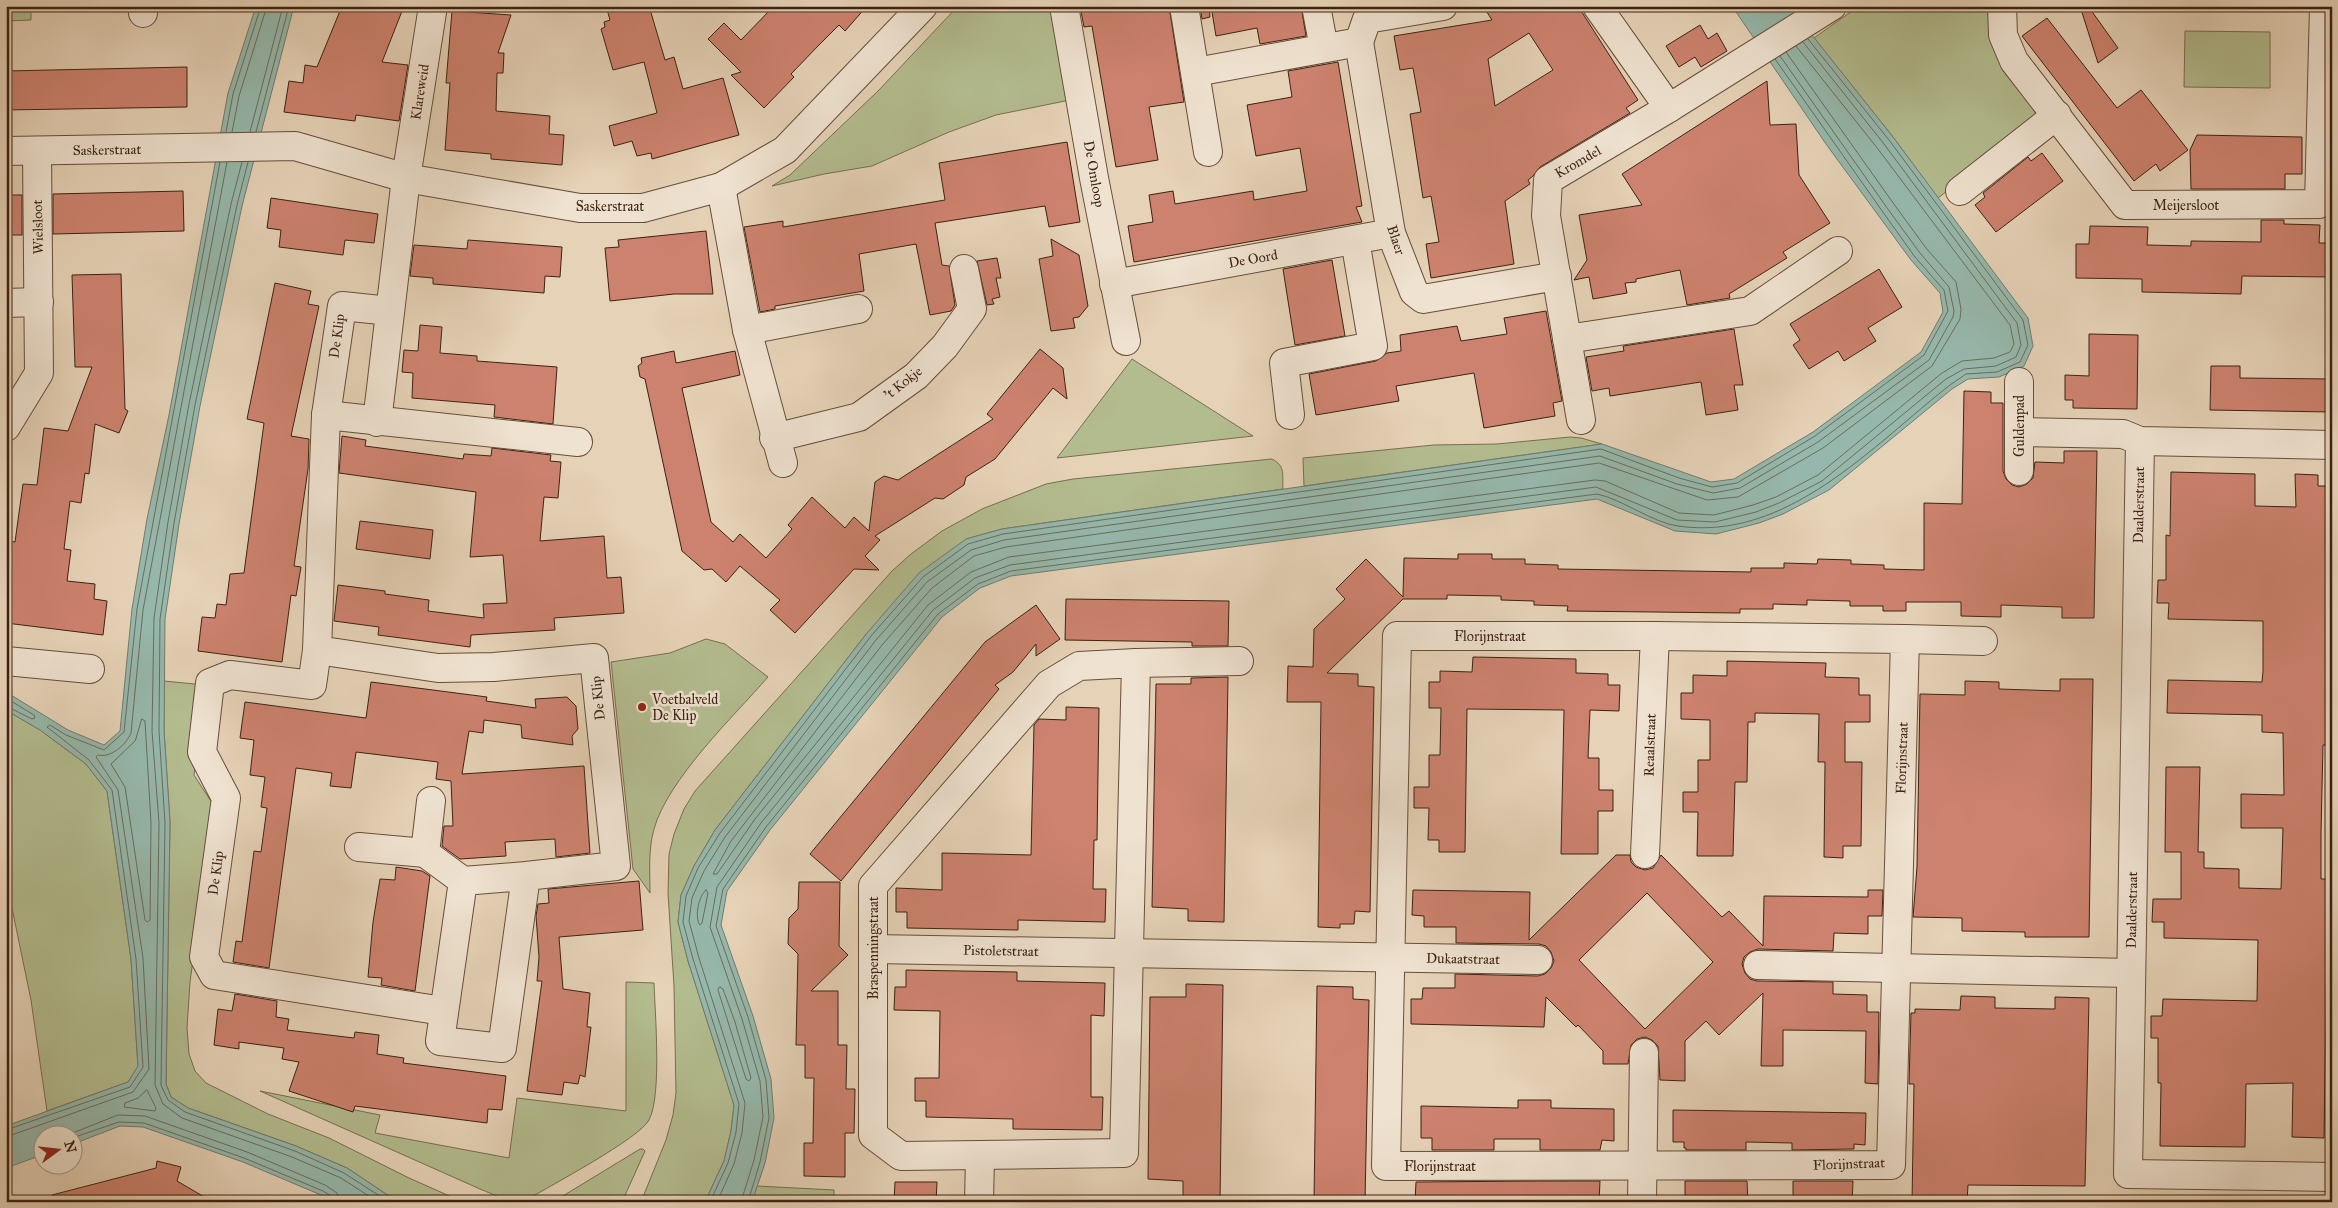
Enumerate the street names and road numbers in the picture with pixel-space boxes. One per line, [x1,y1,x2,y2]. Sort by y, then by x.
street label: Klareweid [407,63,433,121]
street label: De Omloop [1080,139,1108,209]
street label: Saskerstraat [73,141,141,159]
street label: Kromdel [1552,142,1604,182]
street label: Meijersloot [2153,197,2219,214]
street label: Saskerstraat [576,198,644,215]
street label: Wielsloot [29,199,47,255]
street label: Blaer [1383,223,1409,258]
street label: De Oord [1227,246,1279,272]
street label: De Klip [325,313,349,359]
street label: 't Kokje [880,363,926,403]
street label: Guldenpad [2011,395,2028,457]
street label: Daalderstraat [2130,466,2148,544]
street label: Florijnstraat [1454,628,1526,645]
street label: De Klip [587,675,609,721]
street label: Reaalstraat [1640,713,1660,777]
street label: Florijnstraat [1892,722,1912,794]
street label: De Klip [204,850,228,896]
street label: Daalderstraat [2123,871,2141,949]
street label: Braspenningstraat [865,896,882,1000]
street label: Pistoletstraat [963,942,1039,960]
street label: Dukaatstraat [1426,950,1500,968]
street label: Florijnstraat [1813,1154,1885,1174]
street label: Florijnstraat [1404,1158,1476,1175]

